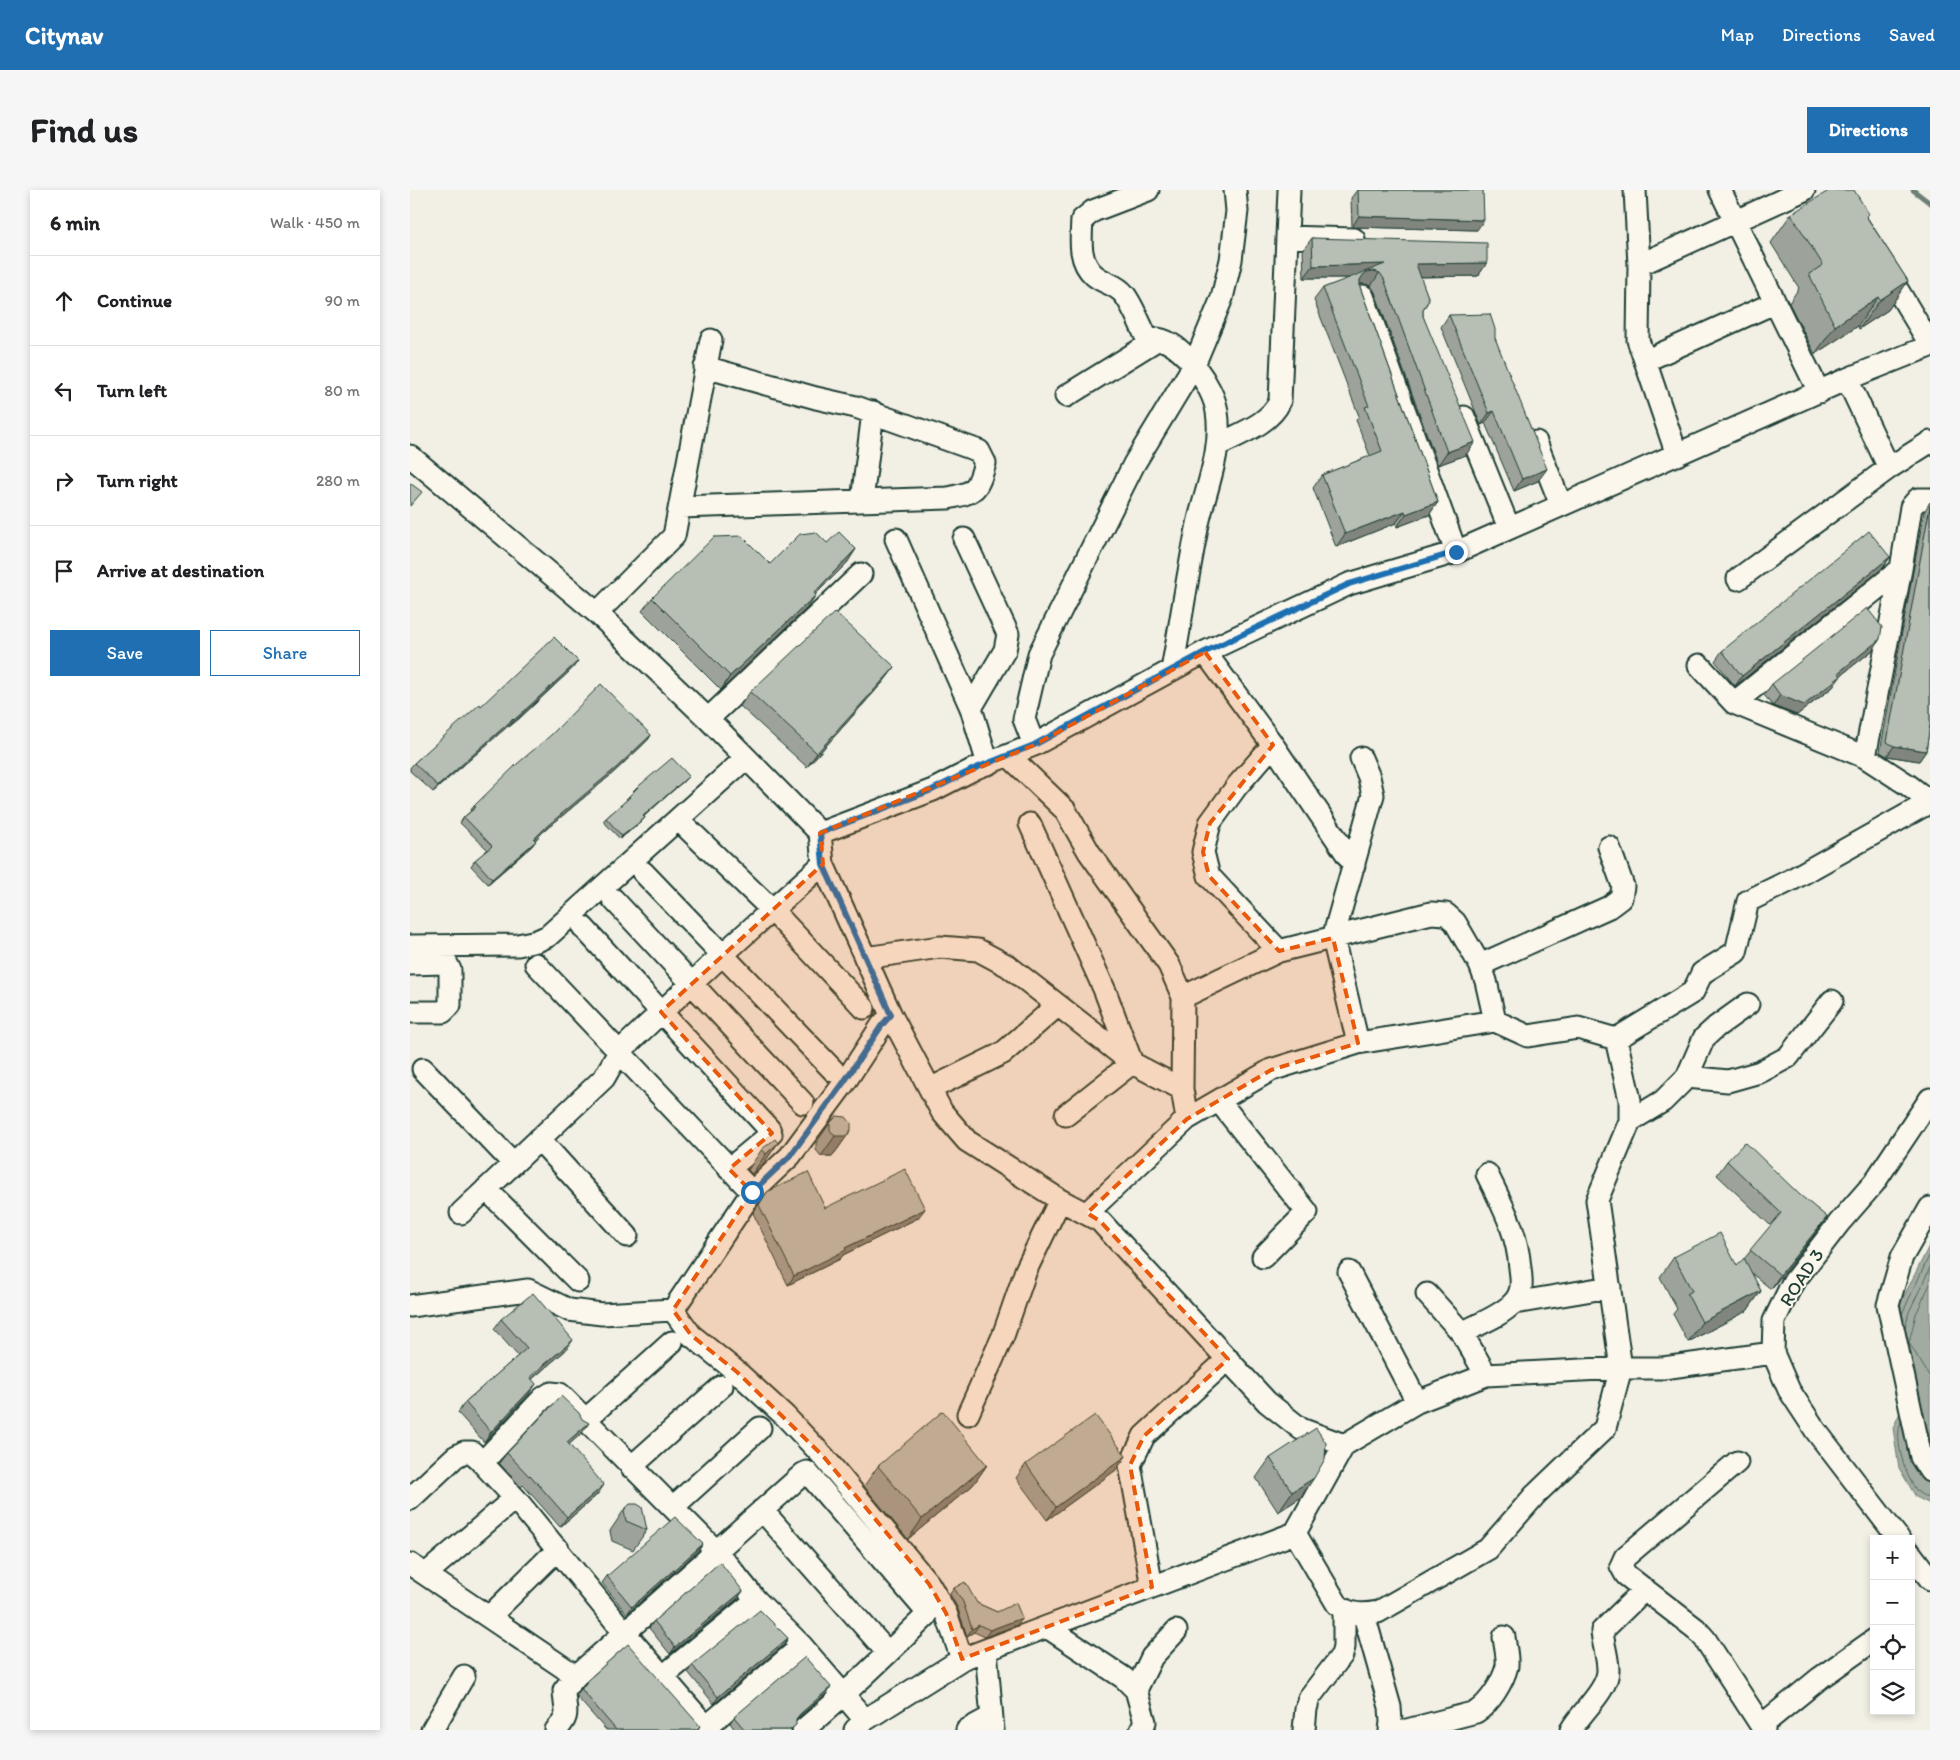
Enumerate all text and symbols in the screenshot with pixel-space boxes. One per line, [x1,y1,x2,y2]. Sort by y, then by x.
text: Citynav [25,21,103,50]
text: Map [1721,24,1754,46]
text: Directions [1782,24,1861,46]
text: Saved [1889,24,1935,46]
button: Directions [1807,107,1930,153]
text: Find us [30,109,138,151]
text: 6 min [50,210,100,235]
text: Walk · 450 m [270,213,360,232]
icon: ahead [50,287,78,315]
text: Continue [97,289,172,312]
text: 90 m [325,291,360,310]
icon: left [50,377,78,405]
text: Turn left [97,379,167,402]
text: 80 m [324,381,360,400]
icon: right [50,467,78,495]
text: Turn right [97,469,178,492]
text: 280 m [316,471,360,490]
route end [1445,541,1468,564]
icon: arrive [50,557,78,585]
text: Arrive at destination [97,559,264,582]
button: Save [50,630,200,676]
button: Share [210,630,360,676]
route start [741,1181,764,1204]
street label: ROAD 3 [1774,1244,1829,1310]
map controls [1870,1535,1915,1715]
button: + [1870,1535,1915,1580]
button: − [1870,1580,1915,1625]
button: locate [1870,1625,1915,1670]
button: layers [1870,1670,1915,1715]

